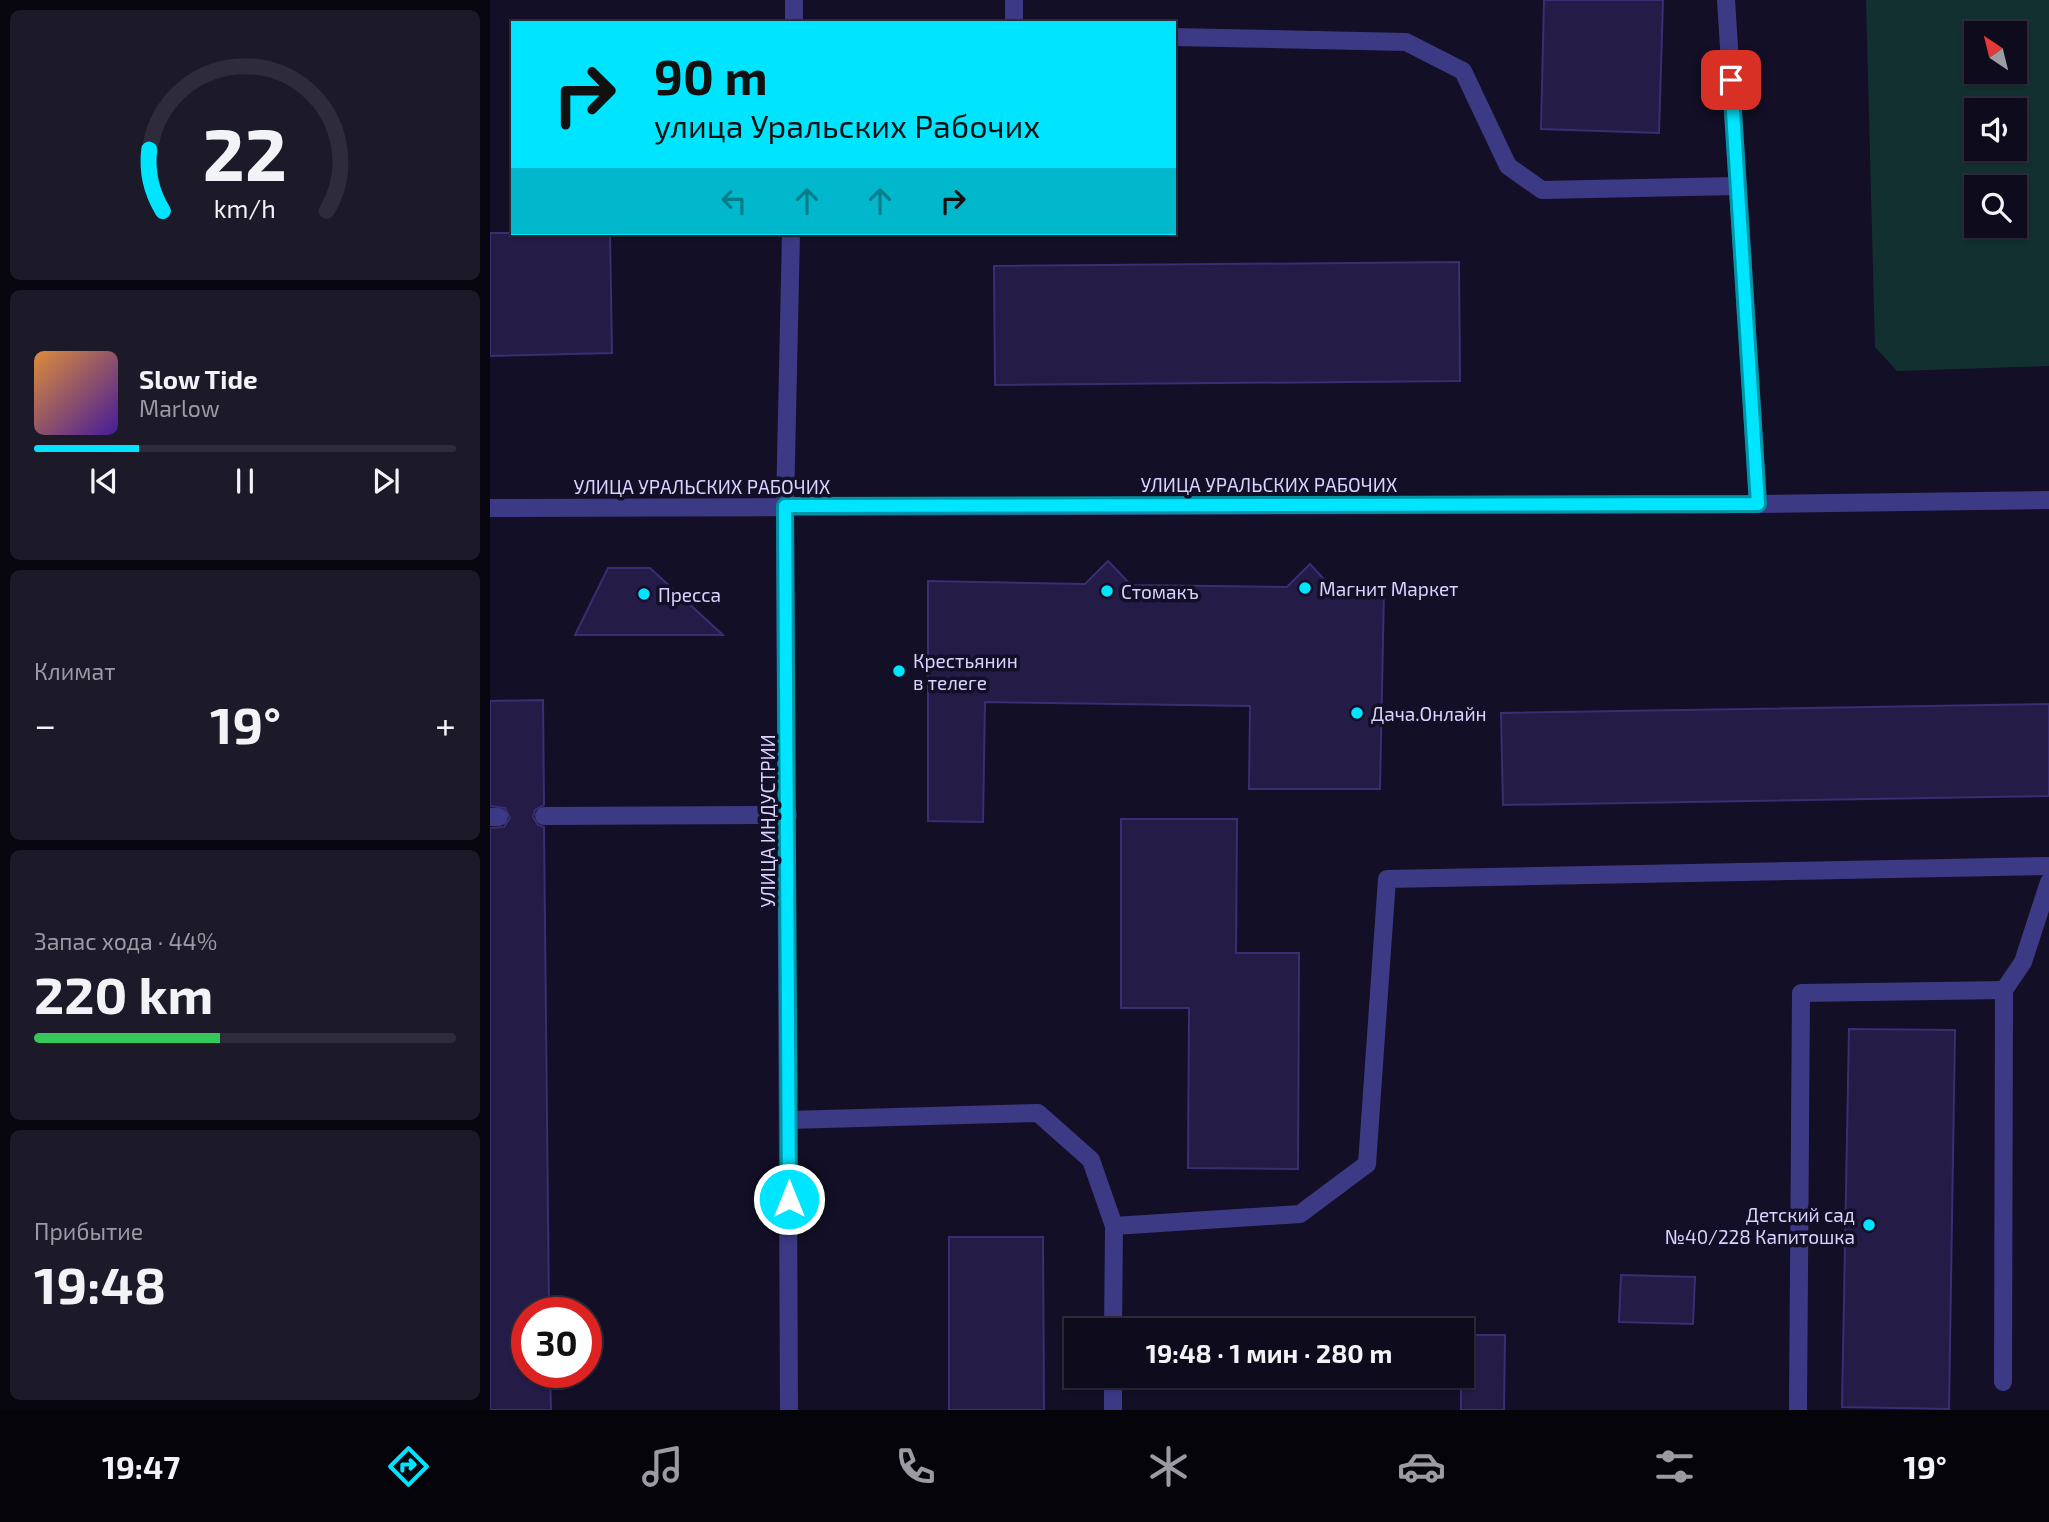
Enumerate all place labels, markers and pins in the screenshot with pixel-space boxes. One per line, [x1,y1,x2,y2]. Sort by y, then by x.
pin [1701,50,1761,110]
place label: Магнит Маркет [1319,577,1458,600]
place label: Стомакъ [1121,580,1199,603]
marker: Магнит Маркет [1297,580,1313,596]
place label: Пресса [658,583,721,606]
marker: Стомакъ [1099,583,1115,599]
marker: Пресса [636,586,652,602]
place label: Крестьянин в телеге [913,649,1018,694]
marker: Крестьянин в телеге [891,663,907,679]
place label: Дача.Онлайн [1371,702,1487,725]
marker: Дача.Онлайн [1349,705,1365,721]
place label: Детский сад №40/228 Капитошка [1665,1203,1855,1248]
marker: Детский сад №40/228 Капитошка [1861,1217,1877,1233]

